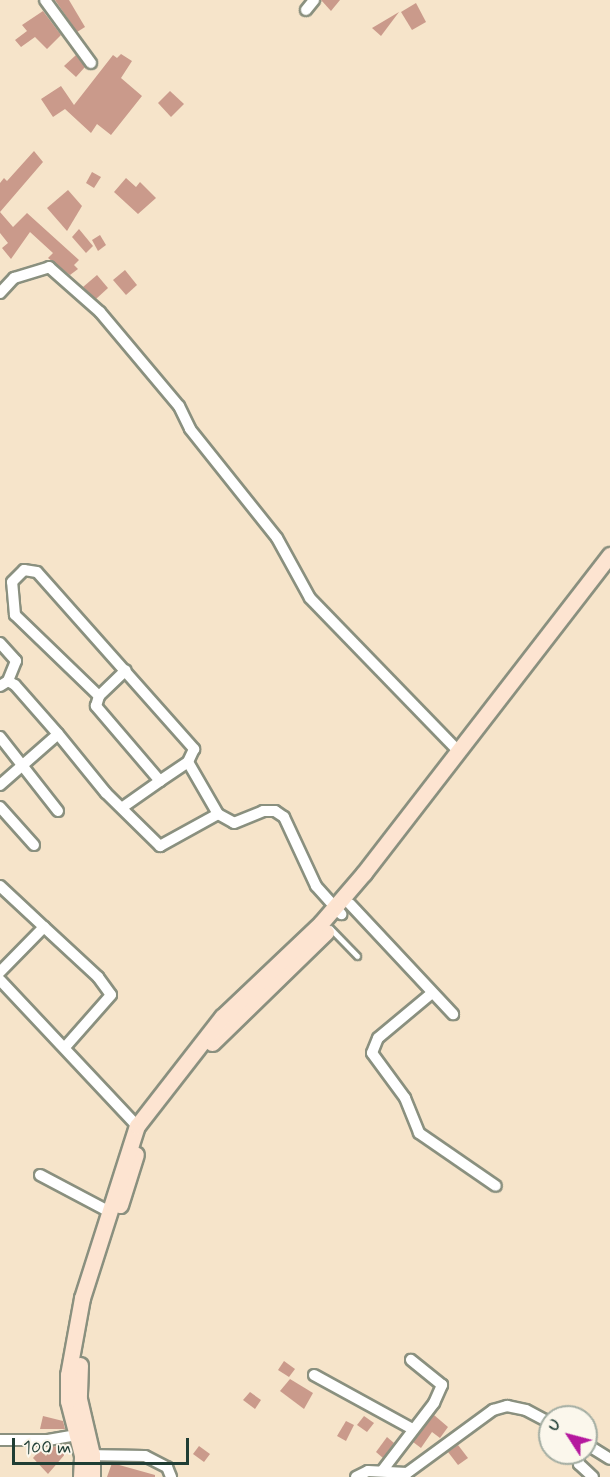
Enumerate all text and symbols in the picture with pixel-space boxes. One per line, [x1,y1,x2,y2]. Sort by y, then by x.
north arrow [538,1405,598,1465]
text: U [543,1415,566,1436]
scale bar [15,1426,192,1464]
text: 100 m [23,1436,71,1460]

